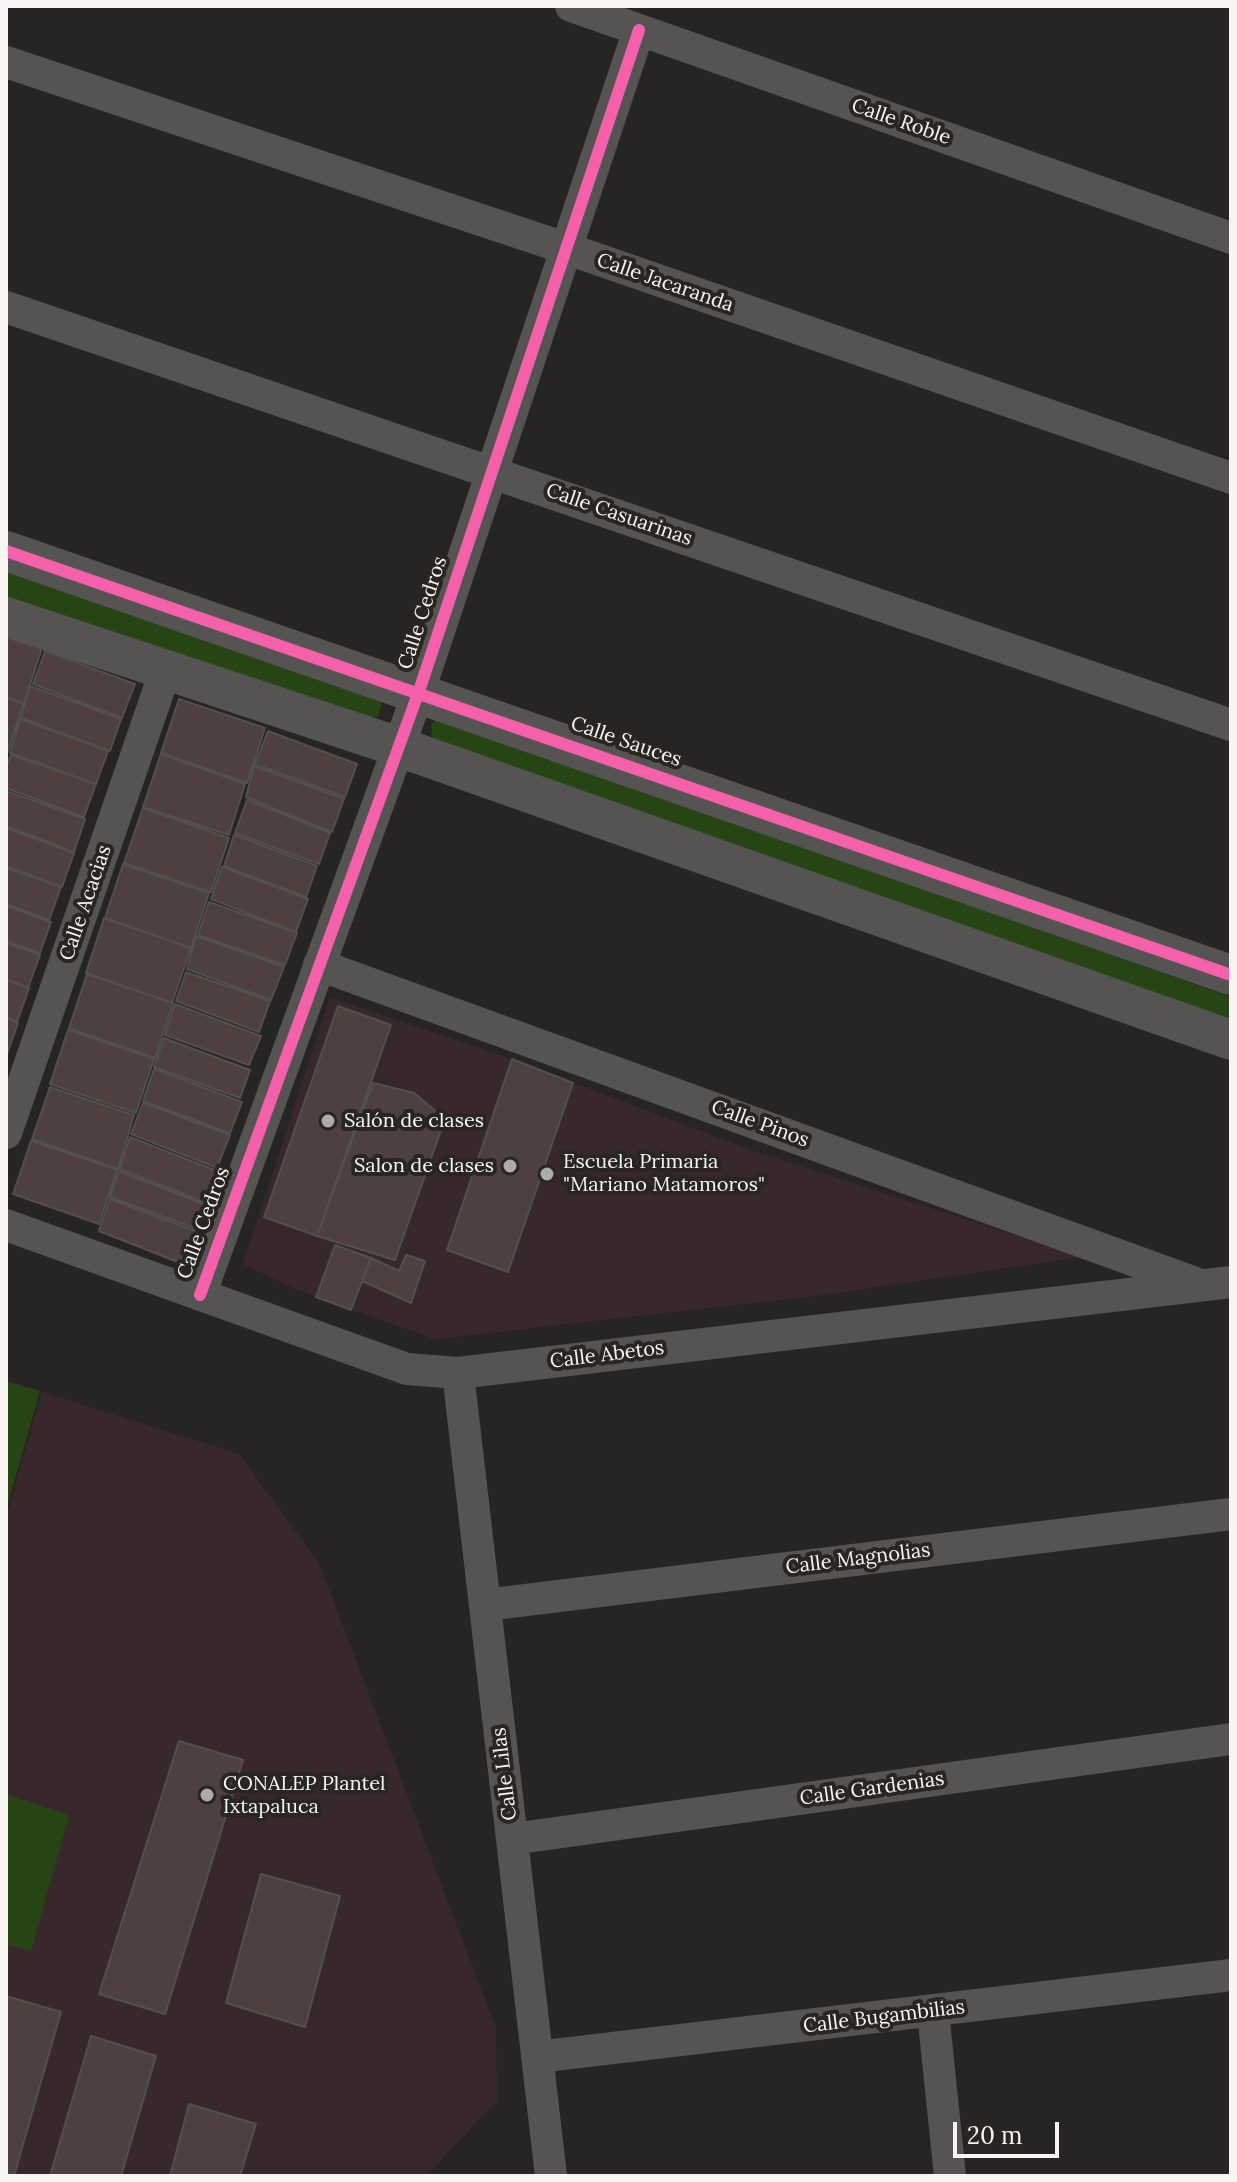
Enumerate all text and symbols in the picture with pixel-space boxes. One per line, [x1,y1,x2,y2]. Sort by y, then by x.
street label: Calle Roble [848,94,954,150]
street label: Calle Jacaranda [594,248,736,318]
street label: Calle Casuarinas [543,479,695,551]
street label: Calle Cedros [393,553,453,673]
street label: Calle Sauces [568,712,684,772]
street label: Calle Acacias [55,842,117,964]
street label: Calle Pinos [708,1095,812,1153]
place label: Salón de clases [344,1109,484,1133]
marker: Salón de clases [319,1112,337,1130]
place label: Escuela Primaria "Mariano Matamoros" [563,1150,765,1197]
place label: Salon de clases [354,1154,494,1178]
marker: Salon de clases [501,1157,519,1175]
street label: Calle Cedros [173,1164,235,1282]
marker: Escuela Primaria "Mariano Matamoros" [538,1165,556,1183]
street label: Calle Abetos [549,1336,665,1374]
street label: Calle Magnolias [784,1538,932,1580]
street label: Calle Lilas [487,1726,523,1822]
street label: Calle Gardenias [798,1767,946,1811]
place label: CONALEP Plantel Ixtapaluca [223,1772,386,1819]
marker: CONALEP Plantel Ixtapaluca [198,1786,216,1804]
street label: Calle Bugambilias [802,1995,966,2039]
scale bar [957,2106,1063,2156]
text: 20 m [967,2120,1023,2151]

